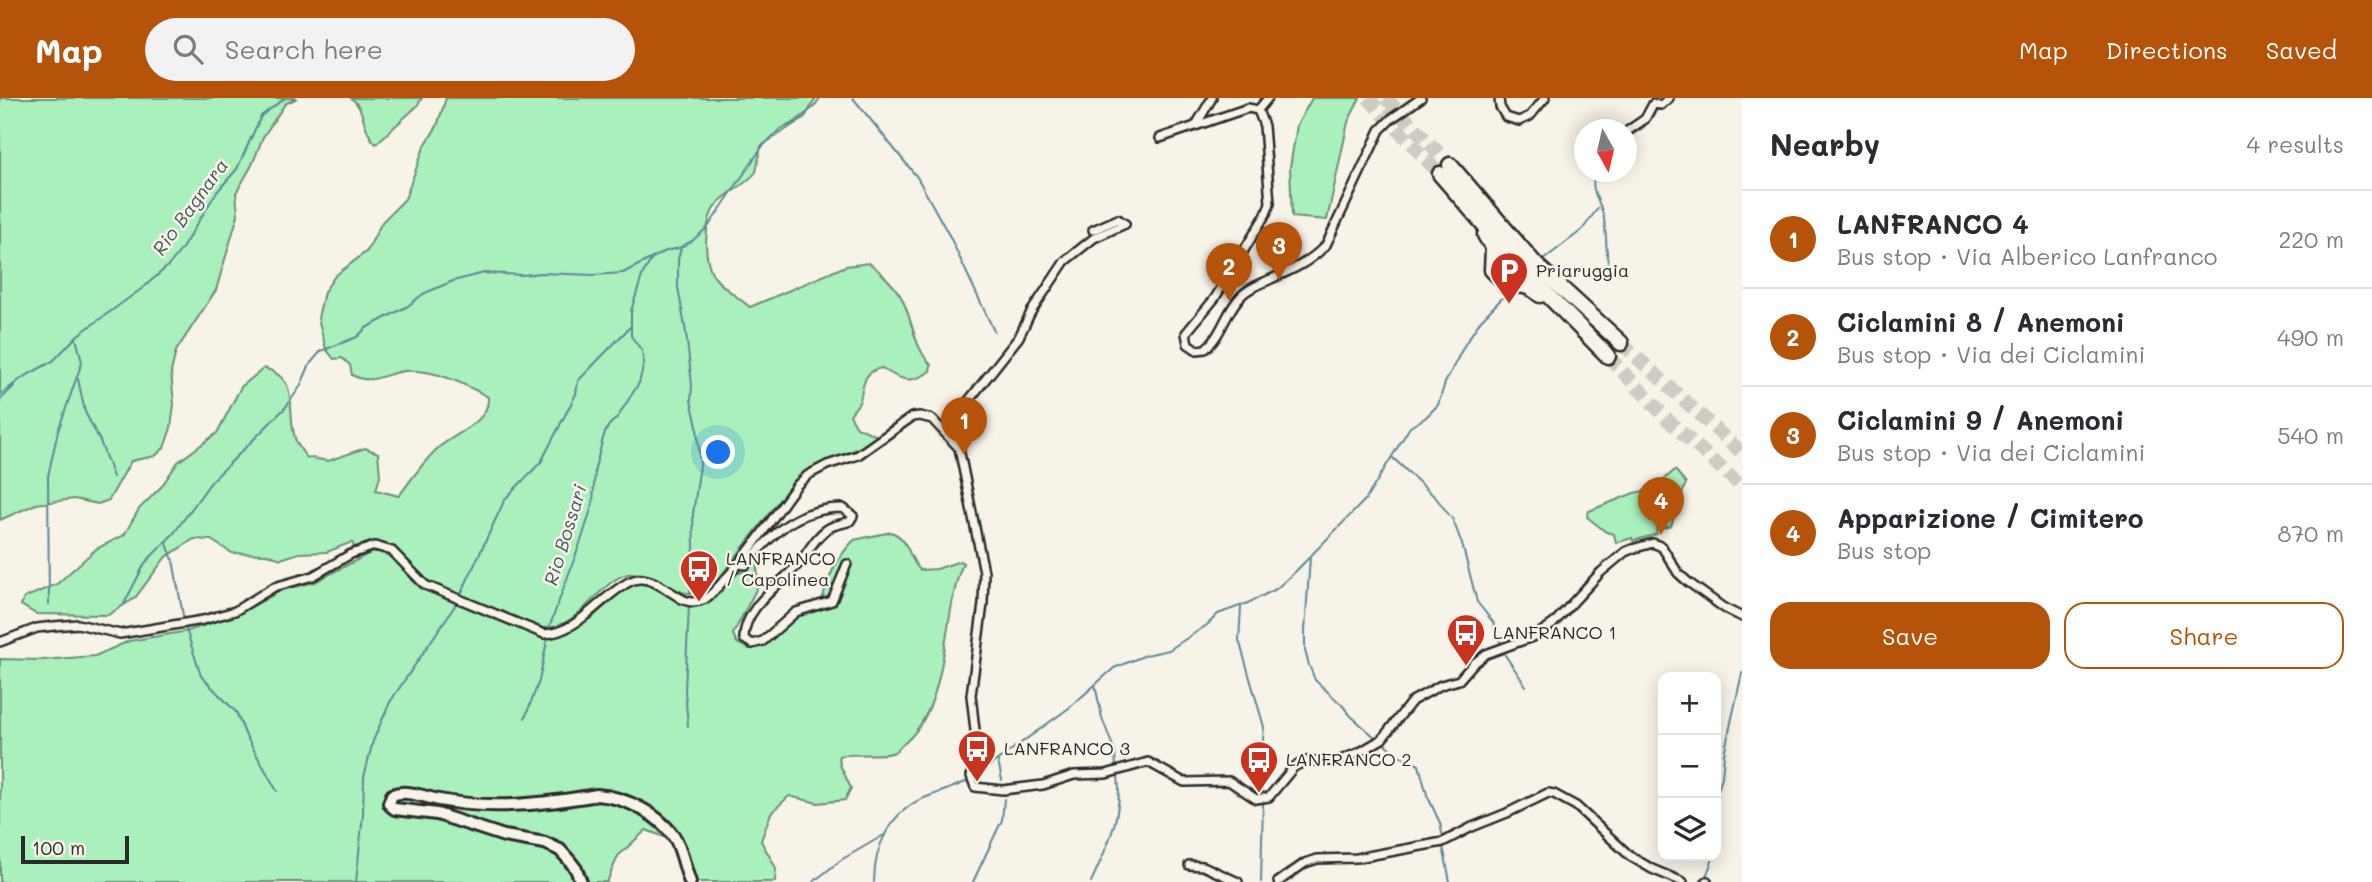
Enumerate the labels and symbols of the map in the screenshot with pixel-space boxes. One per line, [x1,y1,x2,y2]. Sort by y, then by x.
north arrow [1574,119,1637,182]
water label: Rio Bagnara [146,153,233,260]
pin: 3 [1256,222,1302,280]
pin: 2 [1206,243,1252,301]
parking icon: Priaruggia [1488,250,1530,305]
place label: Priaruggia [1536,258,1629,282]
pin: 1 [941,397,987,455]
your location [701,435,735,469]
pin: 4 [1638,477,1684,535]
water label: Rio Bossari [537,481,592,588]
place label: LANFRANCO / Capolinea [726,546,836,591]
bus stop icon: LANFRANCO / Capolinea [678,548,720,603]
bus stop icon: LANFRANCO 1 [1445,612,1487,667]
place label: LANFRANCO 1 [1493,620,1616,644]
bus stop icon: LANFRANCO 3 [956,728,998,783]
place label: LANFRANCO 3 [1004,736,1130,760]
bus stop icon: LANFRANCO 2 [1238,739,1280,794]
place label: LANFRANCO 2 [1286,747,1411,771]
scale bar [21,833,130,865]

